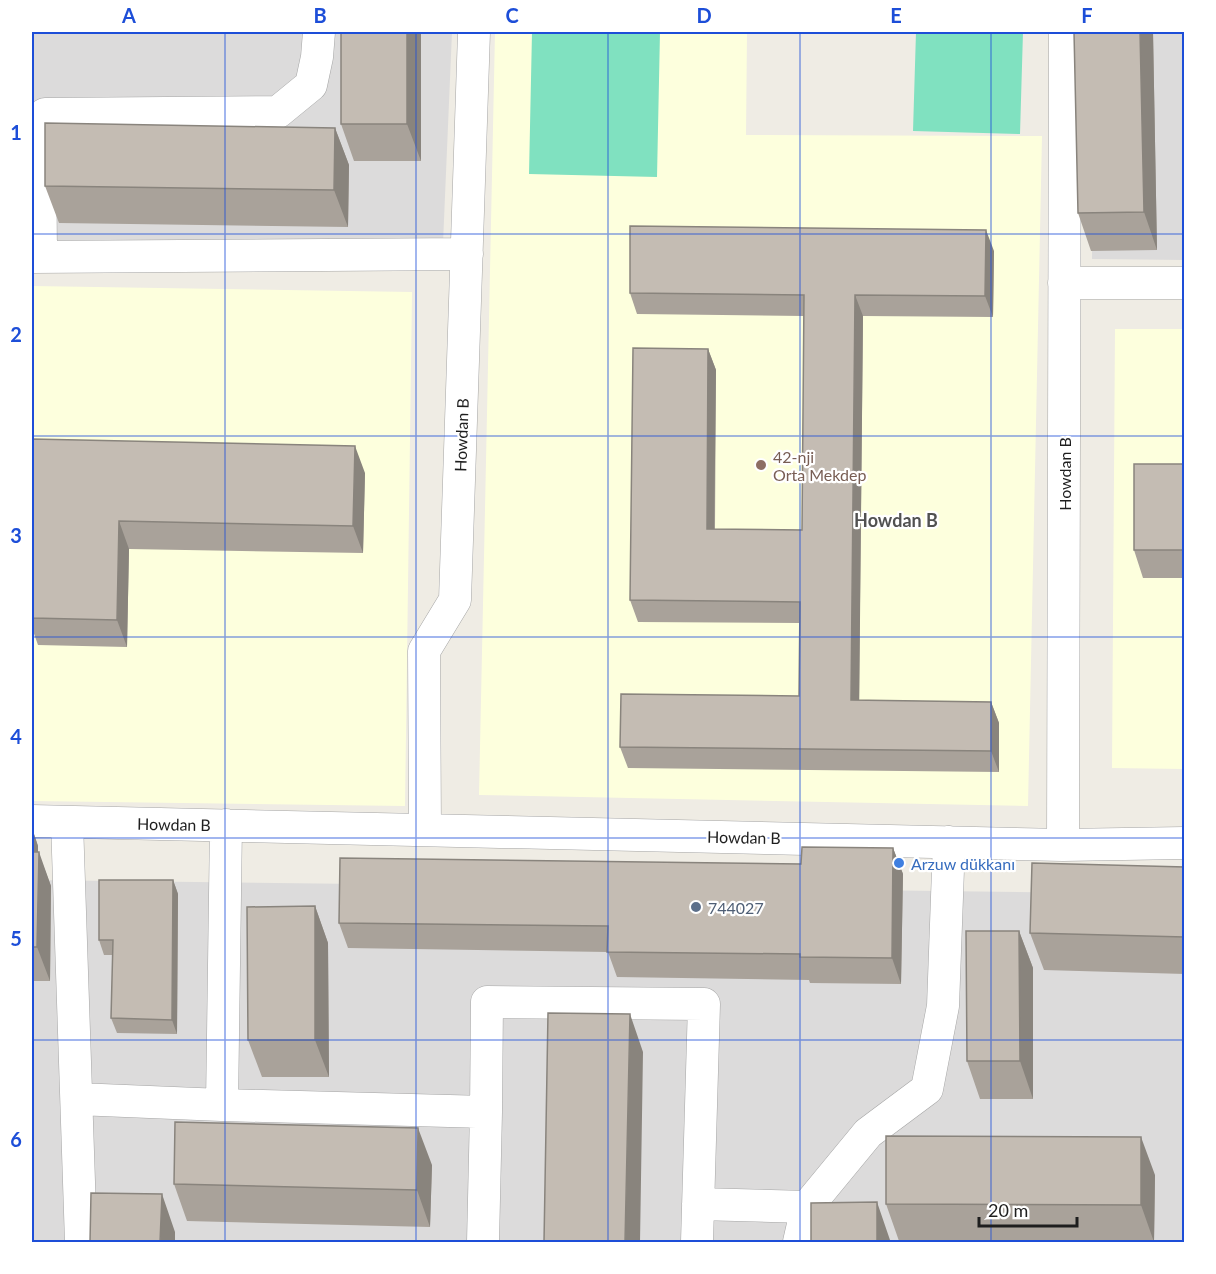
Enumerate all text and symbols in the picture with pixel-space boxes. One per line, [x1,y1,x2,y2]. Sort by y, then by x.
text: A [121,3,136,27]
text: B [313,3,327,27]
text: C [505,3,519,27]
text: D [696,3,712,27]
text: E [890,3,902,27]
text: F [1081,3,1093,27]
text: 1 [10,120,22,144]
text: 2 [10,322,22,346]
street label: Howdan B [450,398,472,472]
street label: Howdan B [1055,437,1074,511]
place label: 42-nji Orta Mekdep [773,447,866,484]
marker: 42-nji Orta Mekdep [754,458,768,472]
district label: Howdan B [854,509,938,531]
text: 3 [10,523,22,547]
text: 4 [10,724,22,748]
street label: Howdan B [137,814,211,834]
street label: Howdan B [707,827,781,847]
place label: Arzuw dükkanı [911,854,1015,873]
marker: Arzuw dükkanı [892,856,906,870]
place label: 744027 [708,898,764,917]
marker: 744027 [689,900,703,914]
text: 5 [10,926,22,950]
text: 6 [10,1127,22,1151]
scale bar [979,1190,1076,1228]
text: 20 m [988,1199,1028,1221]

